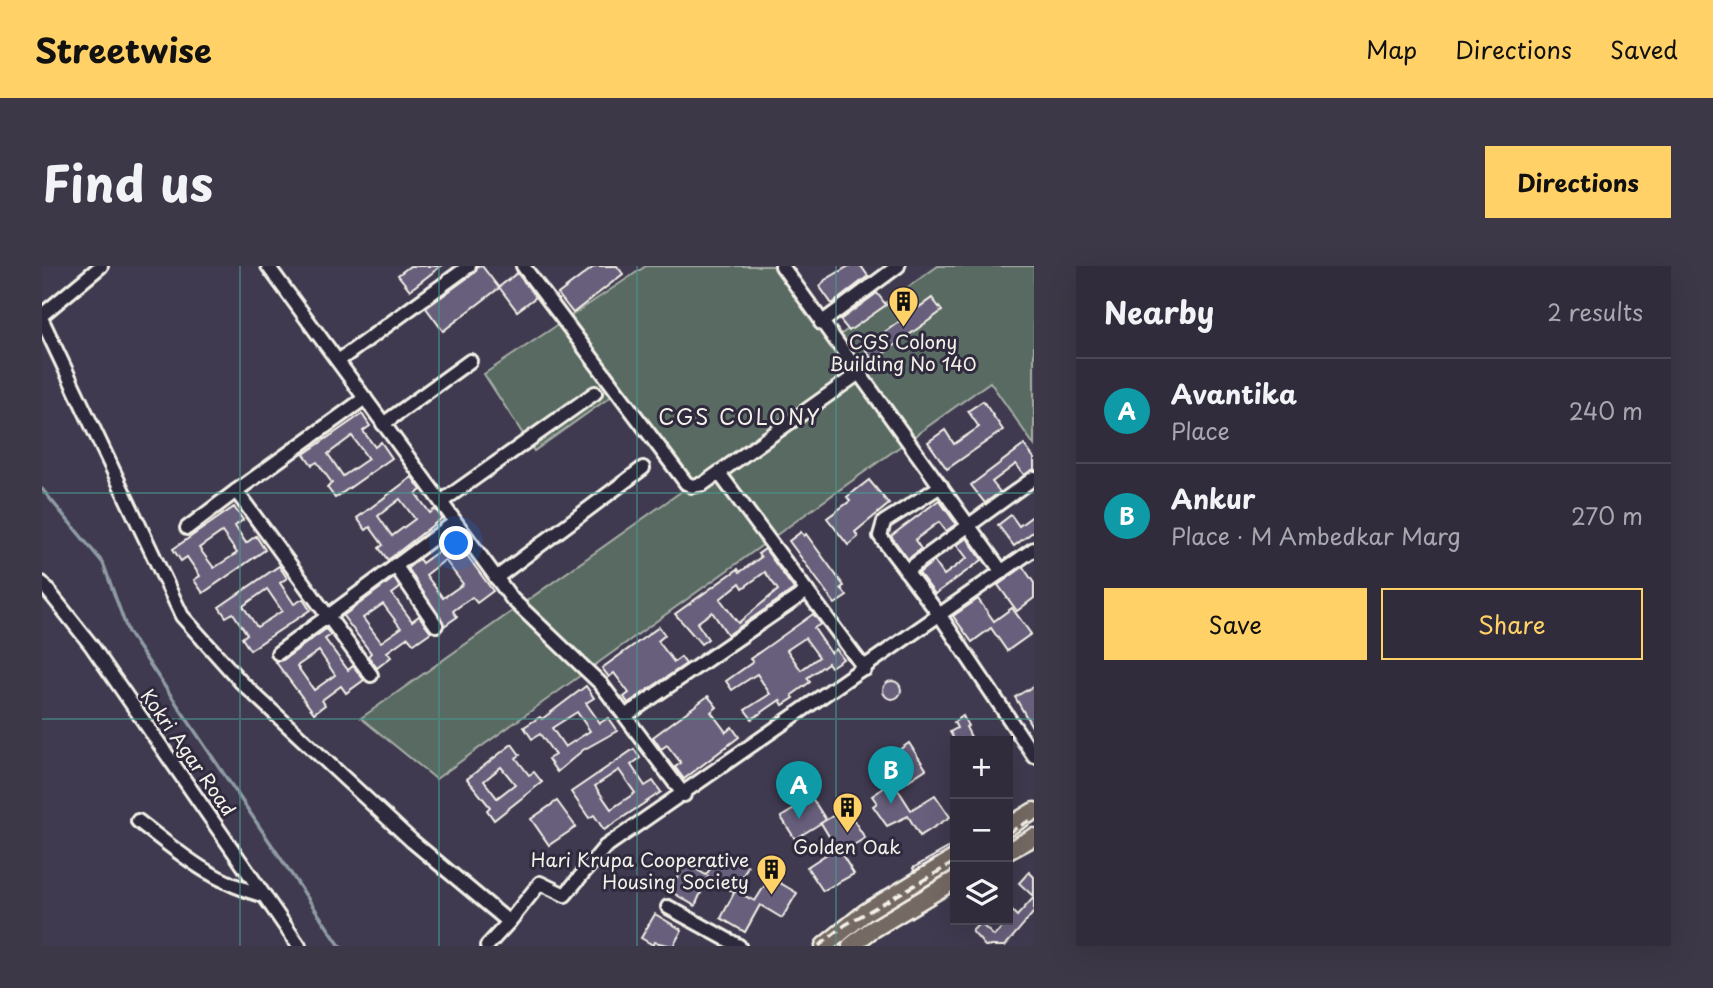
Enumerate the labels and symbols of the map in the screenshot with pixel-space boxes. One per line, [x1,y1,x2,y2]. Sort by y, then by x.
building icon: CGS Colony Building No 140 [886,285,920,329]
place label: CGS Colony Building No 140 [829,327,977,377]
district label: CGS COLONY [658,400,822,432]
your location [439,526,473,560]
street label: Kokri Agar Road [135,683,243,821]
pin: B [868,746,914,804]
pin: A [776,761,822,819]
building icon: Golden Oak [830,790,864,834]
place label: Golden Oak [793,832,901,860]
place label: Hari Krupa Cooperative Housing Society [531,845,749,895]
building icon: Hari Krupa Cooperative Housing Society [755,853,789,897]

